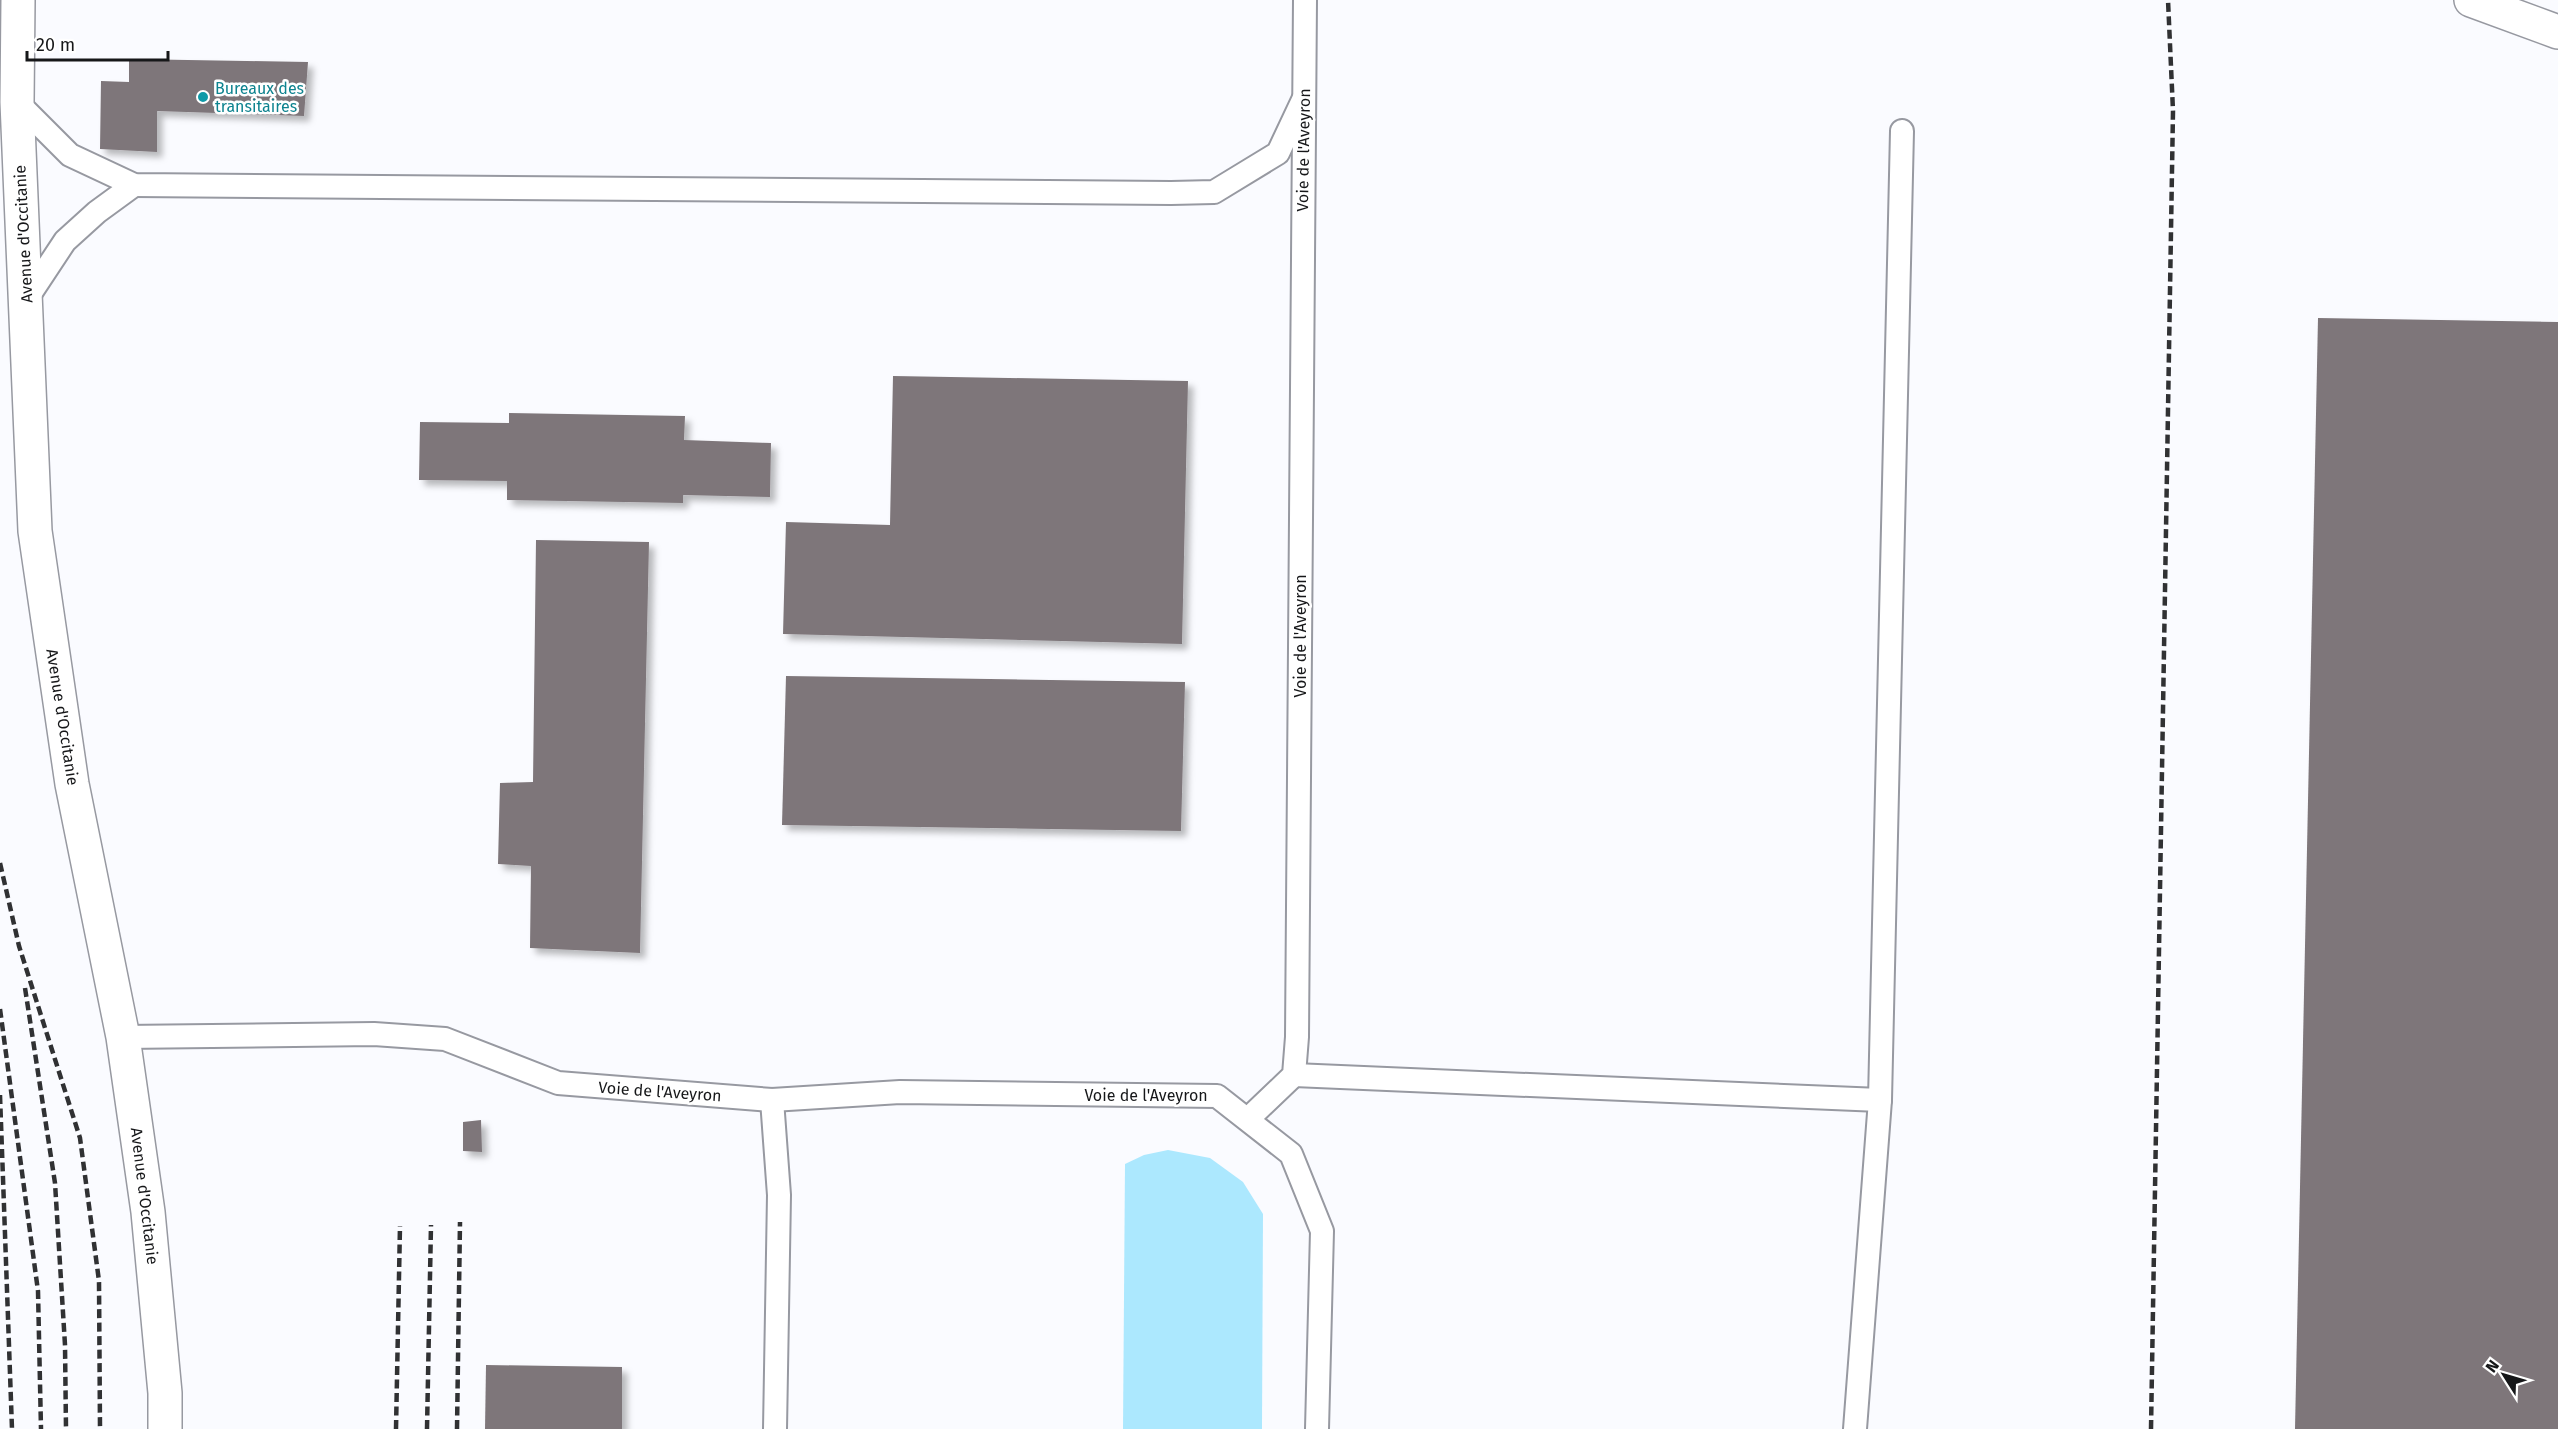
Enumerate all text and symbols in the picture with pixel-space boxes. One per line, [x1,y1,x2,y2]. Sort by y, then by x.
scale bar [27,24,168,62]
text: 20 m [36,34,75,56]
place label: Bureaux des transitaires [215,79,304,116]
street label: Voie de l'Aveyron [1293,88,1314,212]
marker: Bureaux des transitaires [196,90,210,104]
street label: Avenue d'Occitanie [10,165,37,303]
street label: Voie de l'Aveyron [1291,574,1310,698]
street label: Avenue d'Occitanie [42,647,83,787]
street label: Voie de l'Aveyron [598,1078,722,1105]
street label: Voie de l'Aveyron [1084,1086,1208,1105]
street label: Avenue d'Occitanie [127,1126,162,1266]
north arrow [2474,1345,2534,1405]
text: N [2482,1356,2503,1376]

